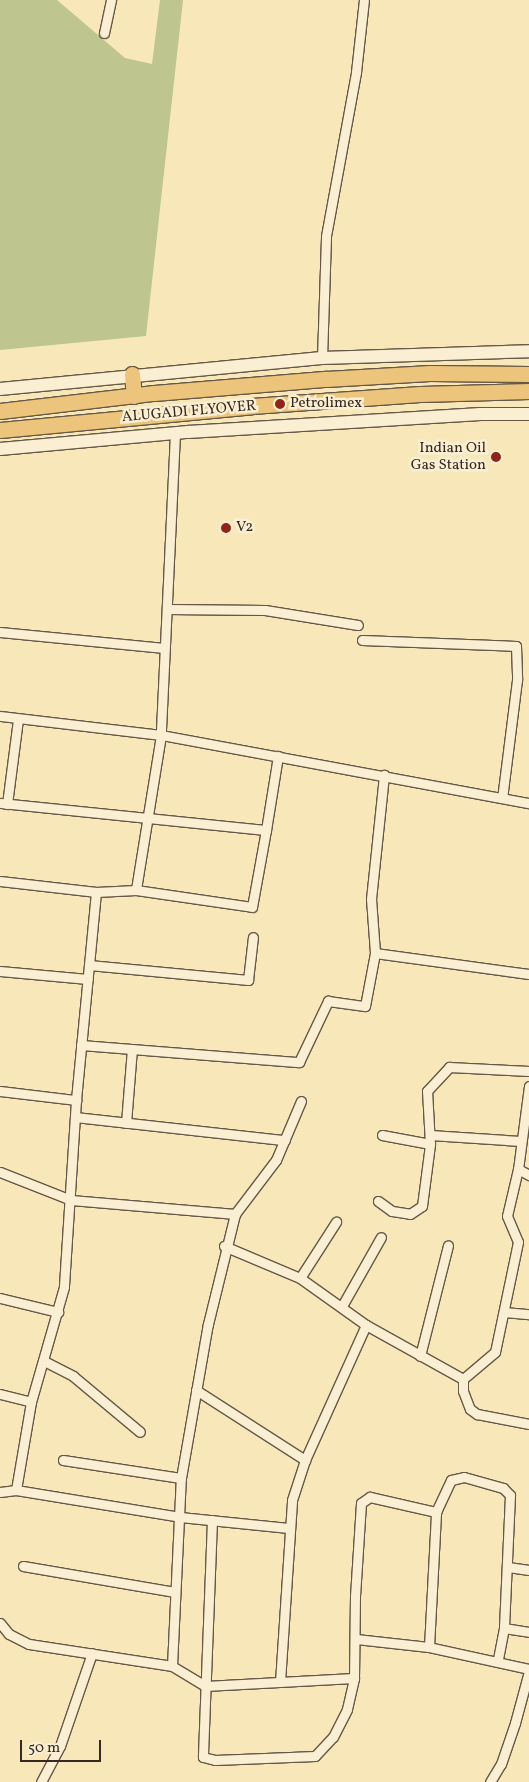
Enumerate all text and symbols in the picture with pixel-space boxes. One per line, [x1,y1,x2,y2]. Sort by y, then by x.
place label: Petrolimex [290,395,362,413]
street label: ALUGADI FLYOVER [121,397,257,427]
marker: Petrolimex [274,398,286,410]
place label: Indian Oil Gas Station [411,439,486,474]
marker: Indian Oil Gas Station [490,451,502,463]
place label: V2 [236,519,253,537]
marker: V2 [220,522,232,534]
scale bar [22,1730,104,1762]
text: 50 m [28,1738,60,1759]

